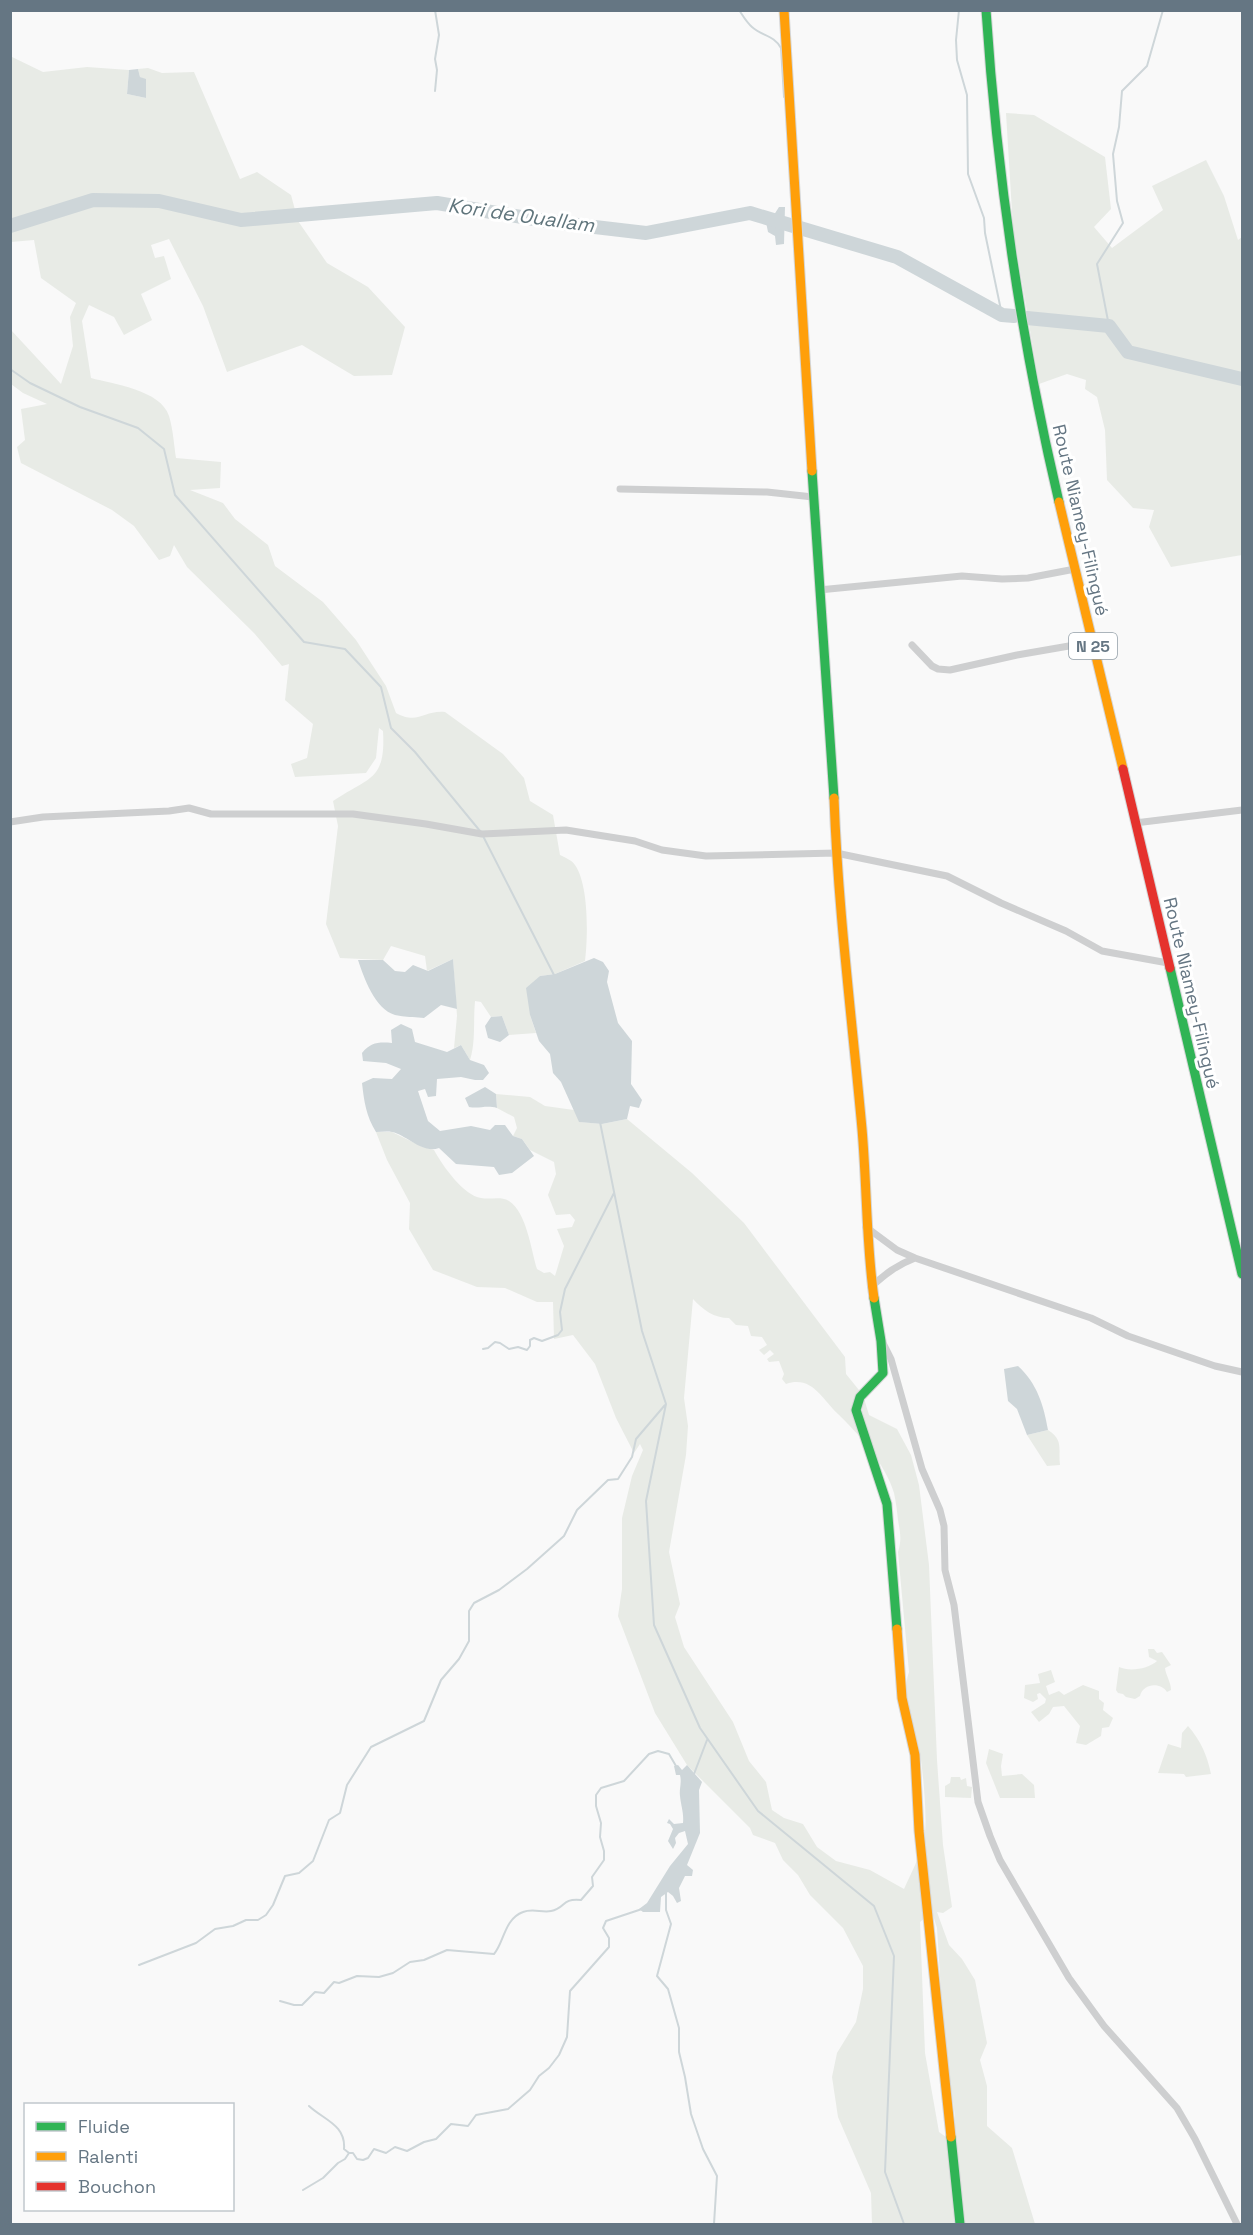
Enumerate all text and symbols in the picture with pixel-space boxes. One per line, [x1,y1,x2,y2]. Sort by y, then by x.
water label: Kori de Ouallam [446,192,596,238]
street label: Route Niamey-Filingué [1048,422,1114,618]
road number: N 25 [1069,633,1117,659]
street label: Route Niamey-Filingué [1159,895,1225,1091]
legend [24,2103,234,2211]
text: Fluide [78,2115,130,2138]
text: Ralenti [78,2145,138,2168]
text: Bouchon [78,2175,156,2198]

